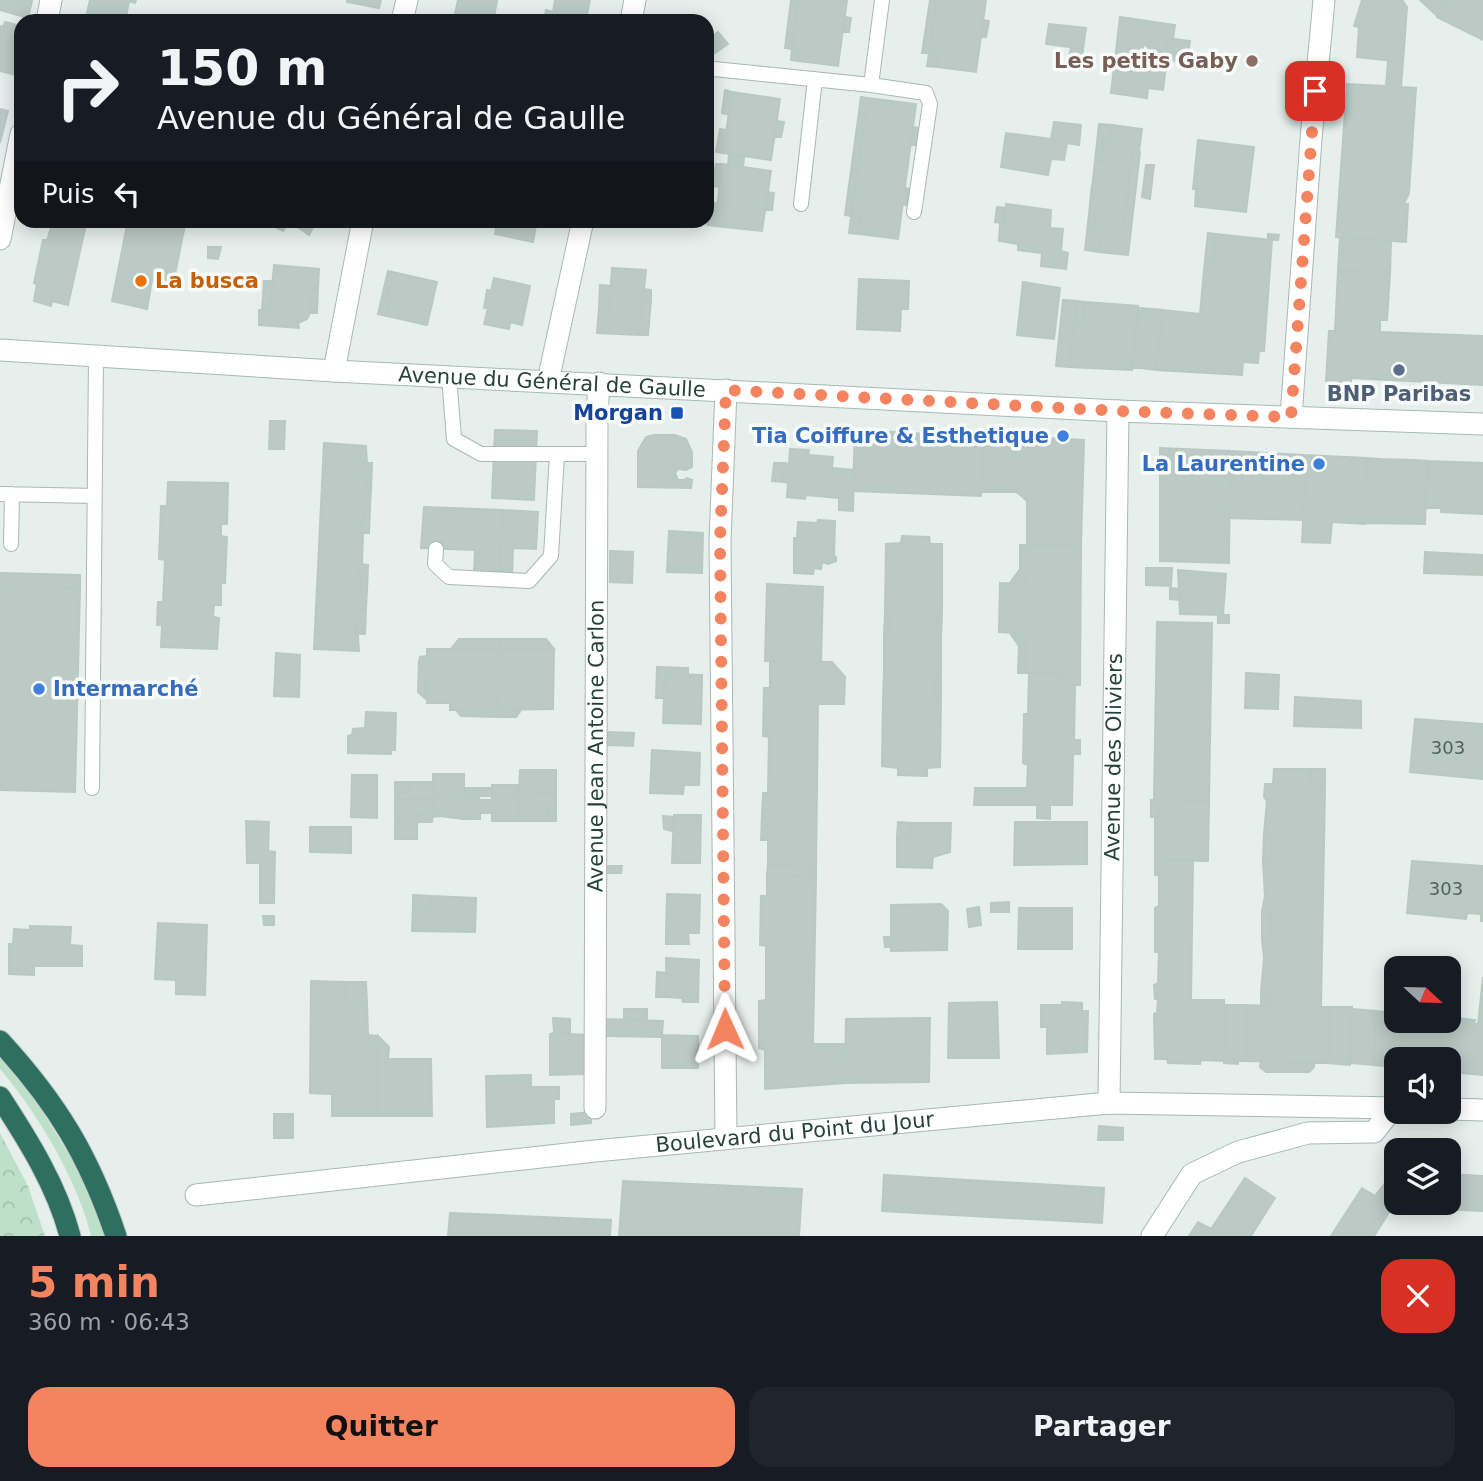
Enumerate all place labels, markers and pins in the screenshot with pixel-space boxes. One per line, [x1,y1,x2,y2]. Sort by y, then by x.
place label: Les petits Gaby [1054,49,1238,73]
marker: Les petits Gaby [1244,53,1260,69]
pin [1285,61,1345,121]
place label: La busca [155,269,259,293]
marker: La busca [133,273,149,289]
marker: BNP Paribas [1391,362,1407,378]
place label: BNP Paribas [1327,382,1471,406]
place label: Morgan [573,401,663,425]
marker: Morgan [669,405,685,421]
place label: Tia Coiffure & Esthetique [752,424,1049,448]
marker: Tia Coiffure & Esthetique [1055,428,1071,444]
place label: La Laurentine [1142,452,1305,476]
marker: La Laurentine [1311,456,1327,472]
place label: Intermarché [53,677,198,701]
marker: Intermarché [31,681,47,697]

